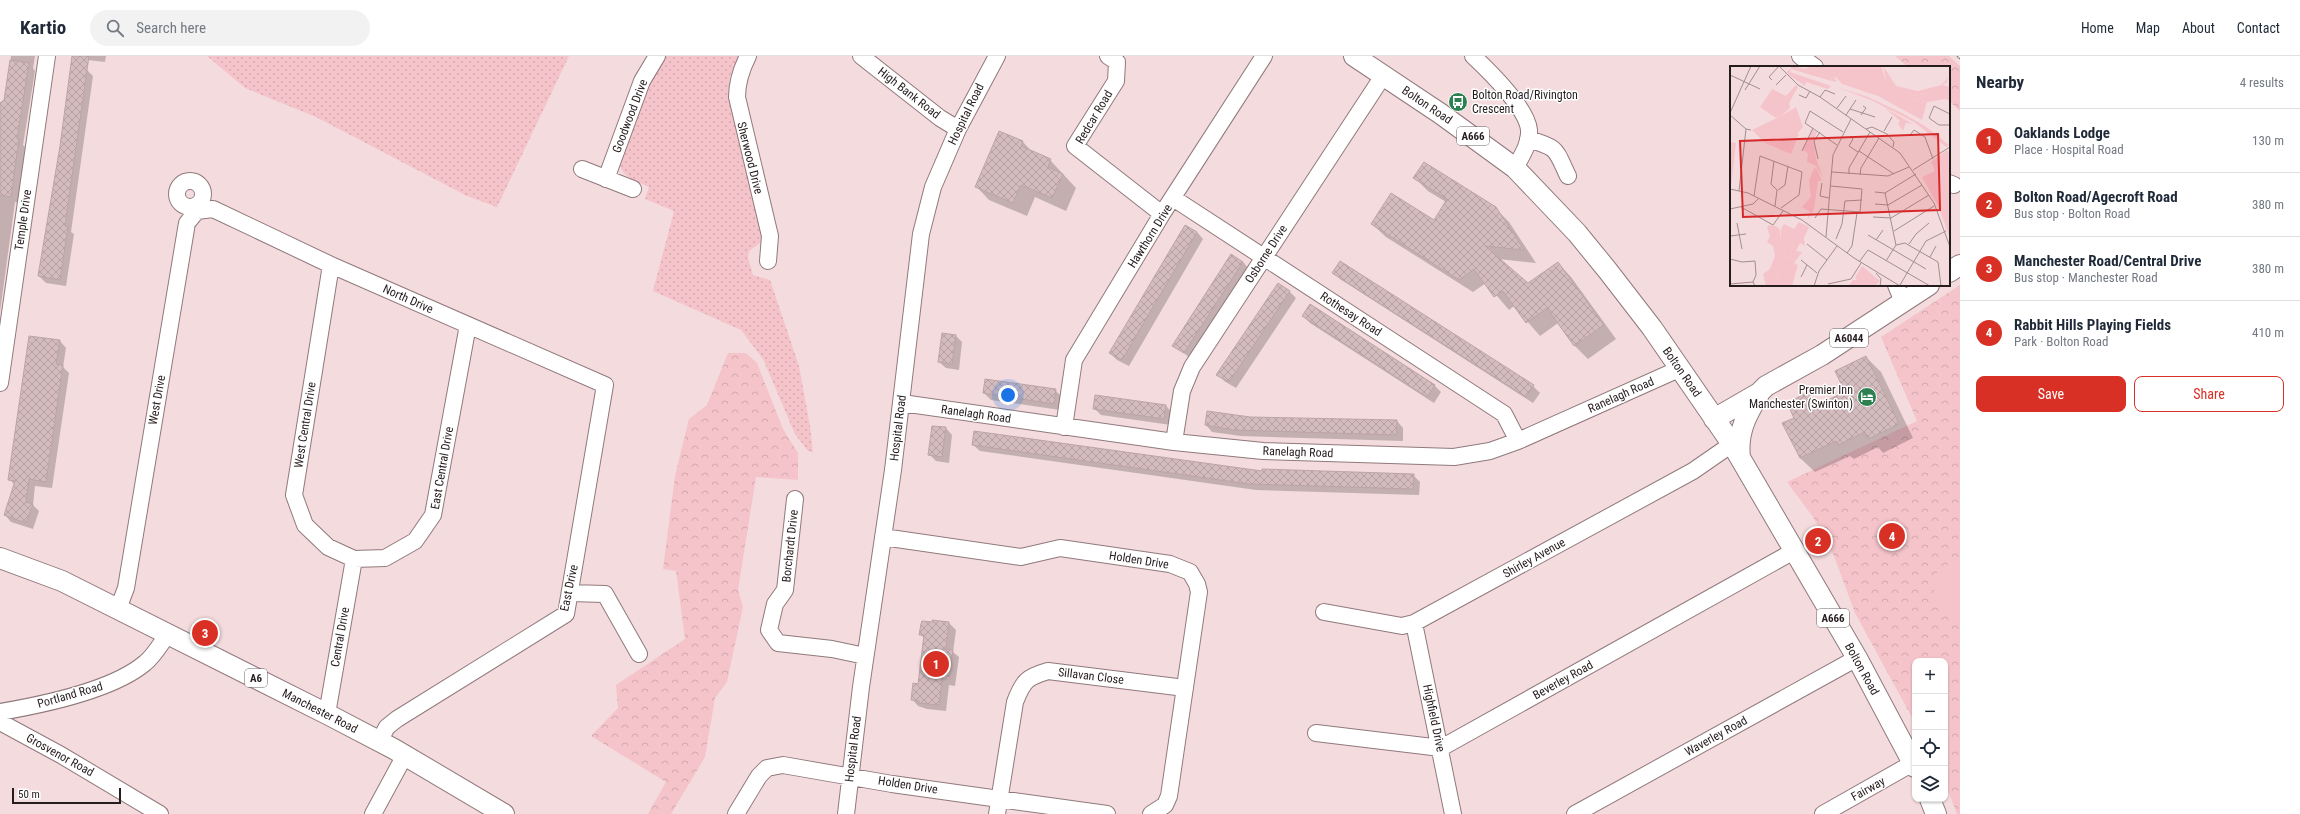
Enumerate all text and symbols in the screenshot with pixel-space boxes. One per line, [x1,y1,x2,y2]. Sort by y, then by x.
search box [90,10,370,46]
text: Kartio [20,16,66,39]
icon: search [104,17,126,39]
text: Search here [136,19,206,37]
text: Home [2081,20,2114,36]
text: Map [2136,20,2160,36]
text: About [2182,20,2215,36]
text: Contact [2237,20,2280,36]
street label: High Bank Road [875,64,943,122]
inset map [1730,66,1950,286]
text: Nearby [1976,72,2024,92]
text: 4 results [2240,75,2284,90]
street label: Goodwood Drive [610,77,651,155]
street label: Hospital Road [945,81,987,147]
street label: Bolton Road [1399,83,1455,127]
street label: Redcar Road [1073,88,1115,146]
place label: Bolton Road/Rivington Crescent [1472,88,1578,116]
bus stop icon: Bolton Road/Rivington Crescent [1447,91,1469,113]
street label: Sherwood Drive [734,120,766,196]
text: Oaklands Lodge [2014,124,2110,142]
road number: A666 [1457,127,1489,145]
text: 1 [1986,133,1992,148]
text: 130 m [2252,133,2284,148]
text: Place · Hospital Road [2014,142,2124,157]
street label: Temple Drive [12,188,34,251]
text: Bolton Road/Agecroft Road [2014,188,2178,206]
text: 2 [1986,197,1992,212]
text: 380 m [2252,197,2284,212]
street label: Hawthorn Drive [1125,201,1175,270]
text: Bus stop · Bolton Road [2014,206,2130,221]
street label: Osborne Drive [1242,222,1290,286]
text: Manchester Road/Central Drive [2014,252,2201,270]
text: 3 [1986,261,1992,276]
text: 380 m [2252,261,2284,276]
text: Bus stop · Manchester Road [2014,270,2158,285]
street label: North Drive [381,282,436,316]
street label: Rothesay Road [1318,289,1384,339]
text: Rabbit Hills Playing Fields [2014,316,2171,334]
text: 4 [1986,325,1992,340]
text: 410 m [2252,325,2284,340]
road number: A6044 [1830,329,1868,347]
text: Park · Bolton Road [2014,334,2109,349]
street label: Bolton Road [1660,344,1704,400]
street label: West Drive [146,374,168,426]
street label: Ranelagh Road [1586,374,1656,416]
button: Save [1976,376,2126,412]
button: Share [2134,376,2284,412]
street label: West Central Drive [291,381,319,469]
place label: Premier Inn Manchester (Swinton) [1749,383,1853,411]
your location [998,385,1018,405]
hotel icon: Premier Inn Manchester (Swinton) [1856,386,1878,408]
street label: Hospital Road [887,394,909,462]
street label: Ranelagh Road [940,402,1012,426]
street label: East Central Drive [428,425,456,511]
street label: Ranelagh Road [1262,444,1334,460]
street label: Borchardt Drive [779,509,801,583]
pin: 4 [1879,521,1905,551]
pin: 2 [1805,526,1831,556]
street label: Shirley Avenue [1500,535,1568,581]
street label: Holden Drive [1108,548,1170,572]
street label: East Drive [557,563,581,613]
street label: Central Drive [328,606,352,668]
road number: A666 [1817,609,1849,627]
pin: 3 [192,618,218,648]
street label: Bolton Road [1842,640,1882,698]
pin: 1 [923,649,949,679]
street label: Beverley Road [1530,658,1596,702]
map controls [1912,658,1948,802]
button: + [1912,658,1948,694]
street label: Sillavan Close [1057,665,1125,687]
road number: A6 [245,669,267,687]
street label: Portland Road [36,679,104,711]
street label: Highfield Drive [1420,683,1448,753]
street label: Manchester Road [280,686,360,736]
button: − [1912,694,1948,730]
street label: Waverley Road [1682,713,1750,759]
street label: Hospital Road [842,715,864,783]
button: locate [1912,730,1948,766]
street label: Grosvenor Road [24,731,96,779]
button: layers [1912,766,1948,802]
street label: Holden Drive [877,773,939,797]
street label: Fairway [1849,774,1887,804]
scale bar [12,786,121,805]
text: 50 m [18,788,40,801]

